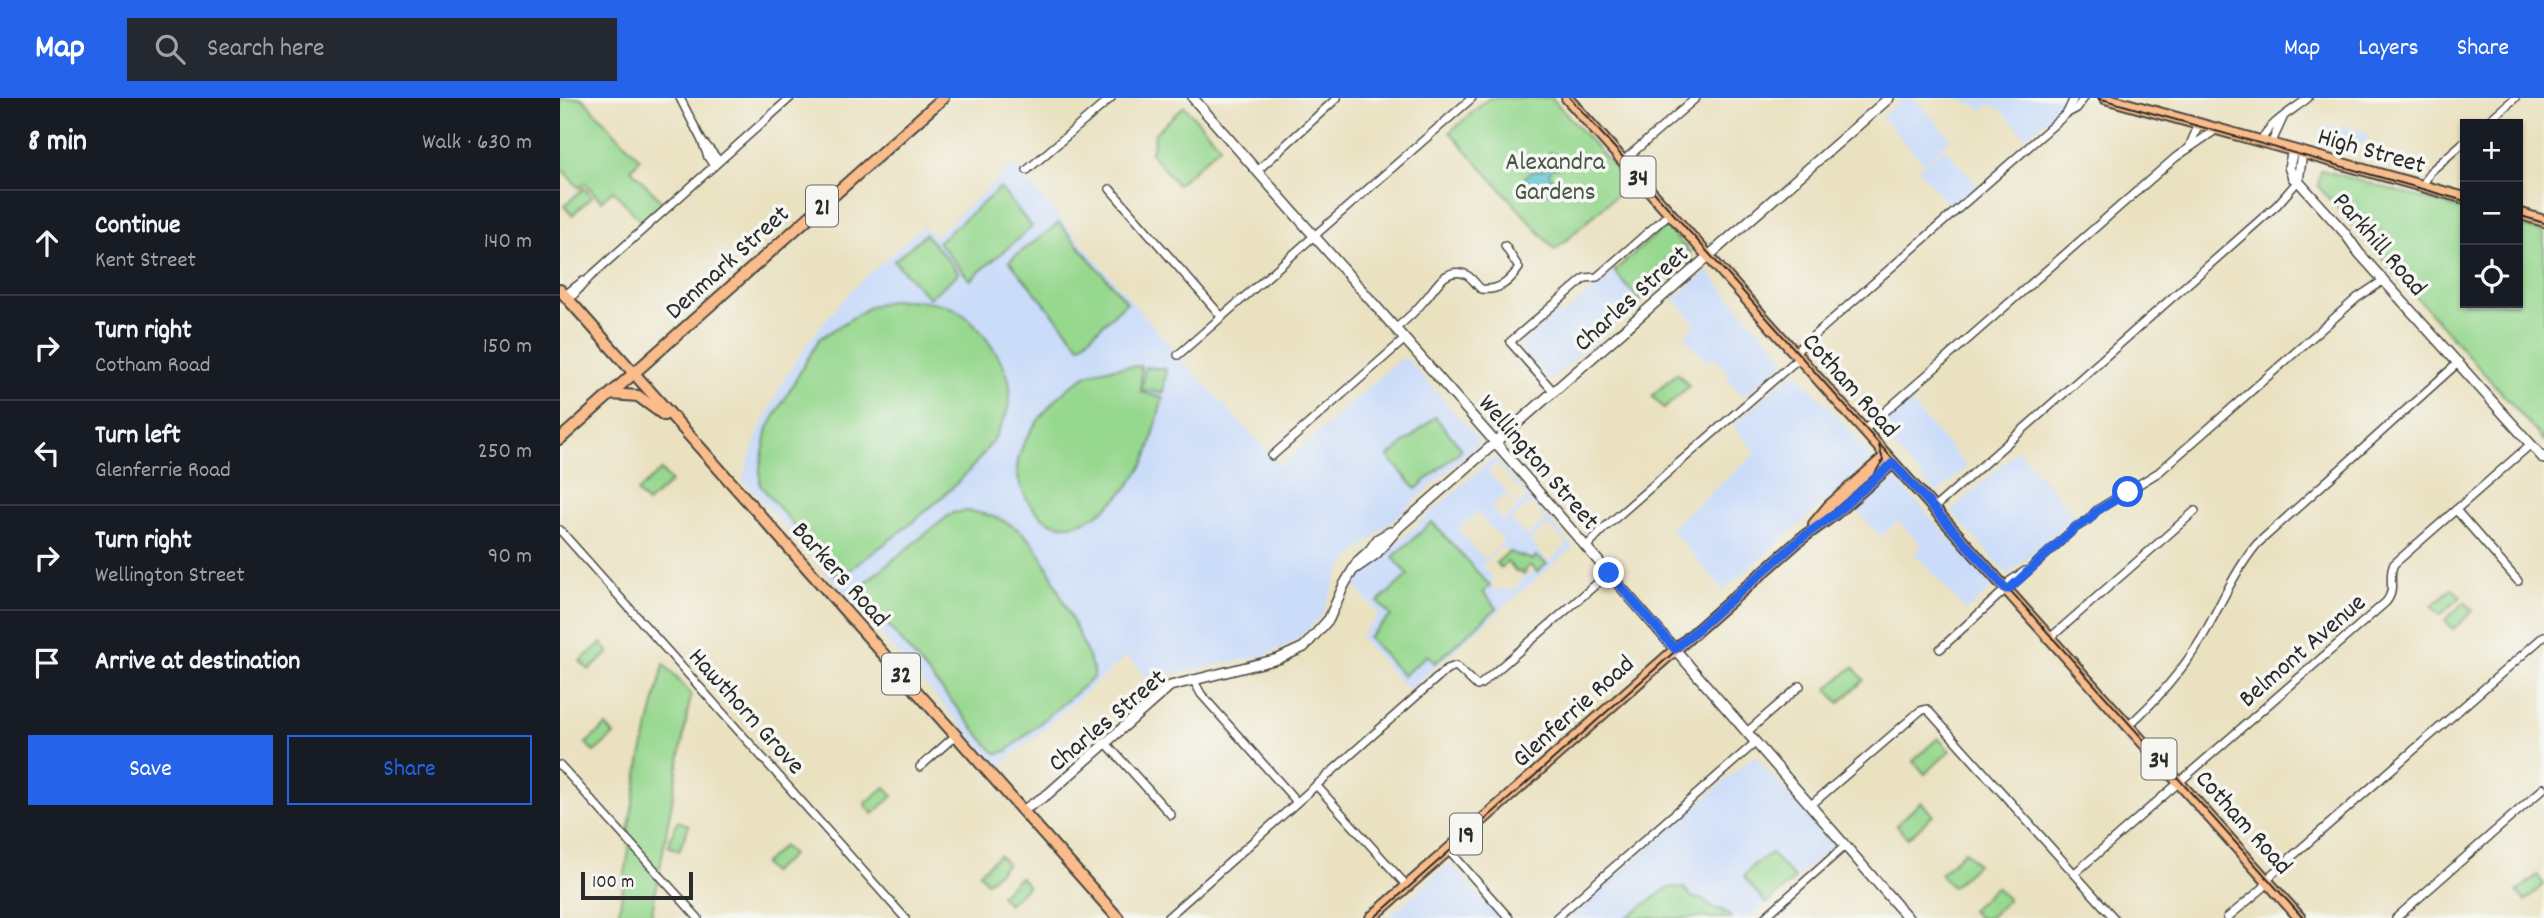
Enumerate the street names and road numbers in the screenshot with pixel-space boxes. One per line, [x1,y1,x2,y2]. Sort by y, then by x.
street label: High Street [2313,119,2430,185]
road number: 34 [1620,156,1656,198]
street label: Parkhill Road [2322,185,2434,306]
road number: 21 [806,186,838,226]
street label: Denmark Street [658,197,799,330]
street label: Charles Street [1566,237,1699,362]
street label: Cotham Road [1792,325,1907,447]
street label: Wellington Street [1468,387,1607,540]
street label: Barkers Road [782,514,897,637]
street label: Belmont Avenue [2232,586,2375,717]
street label: Hawthorn Grove [678,641,813,784]
street label: Glenferrie Road [1505,648,1644,778]
road number: 32 [882,654,920,694]
street label: Charles Street [1041,661,1176,782]
road number: 34 [2142,738,2176,780]
street label: Cotham Road [2185,762,2300,884]
road number: 19 [1450,814,1482,854]

